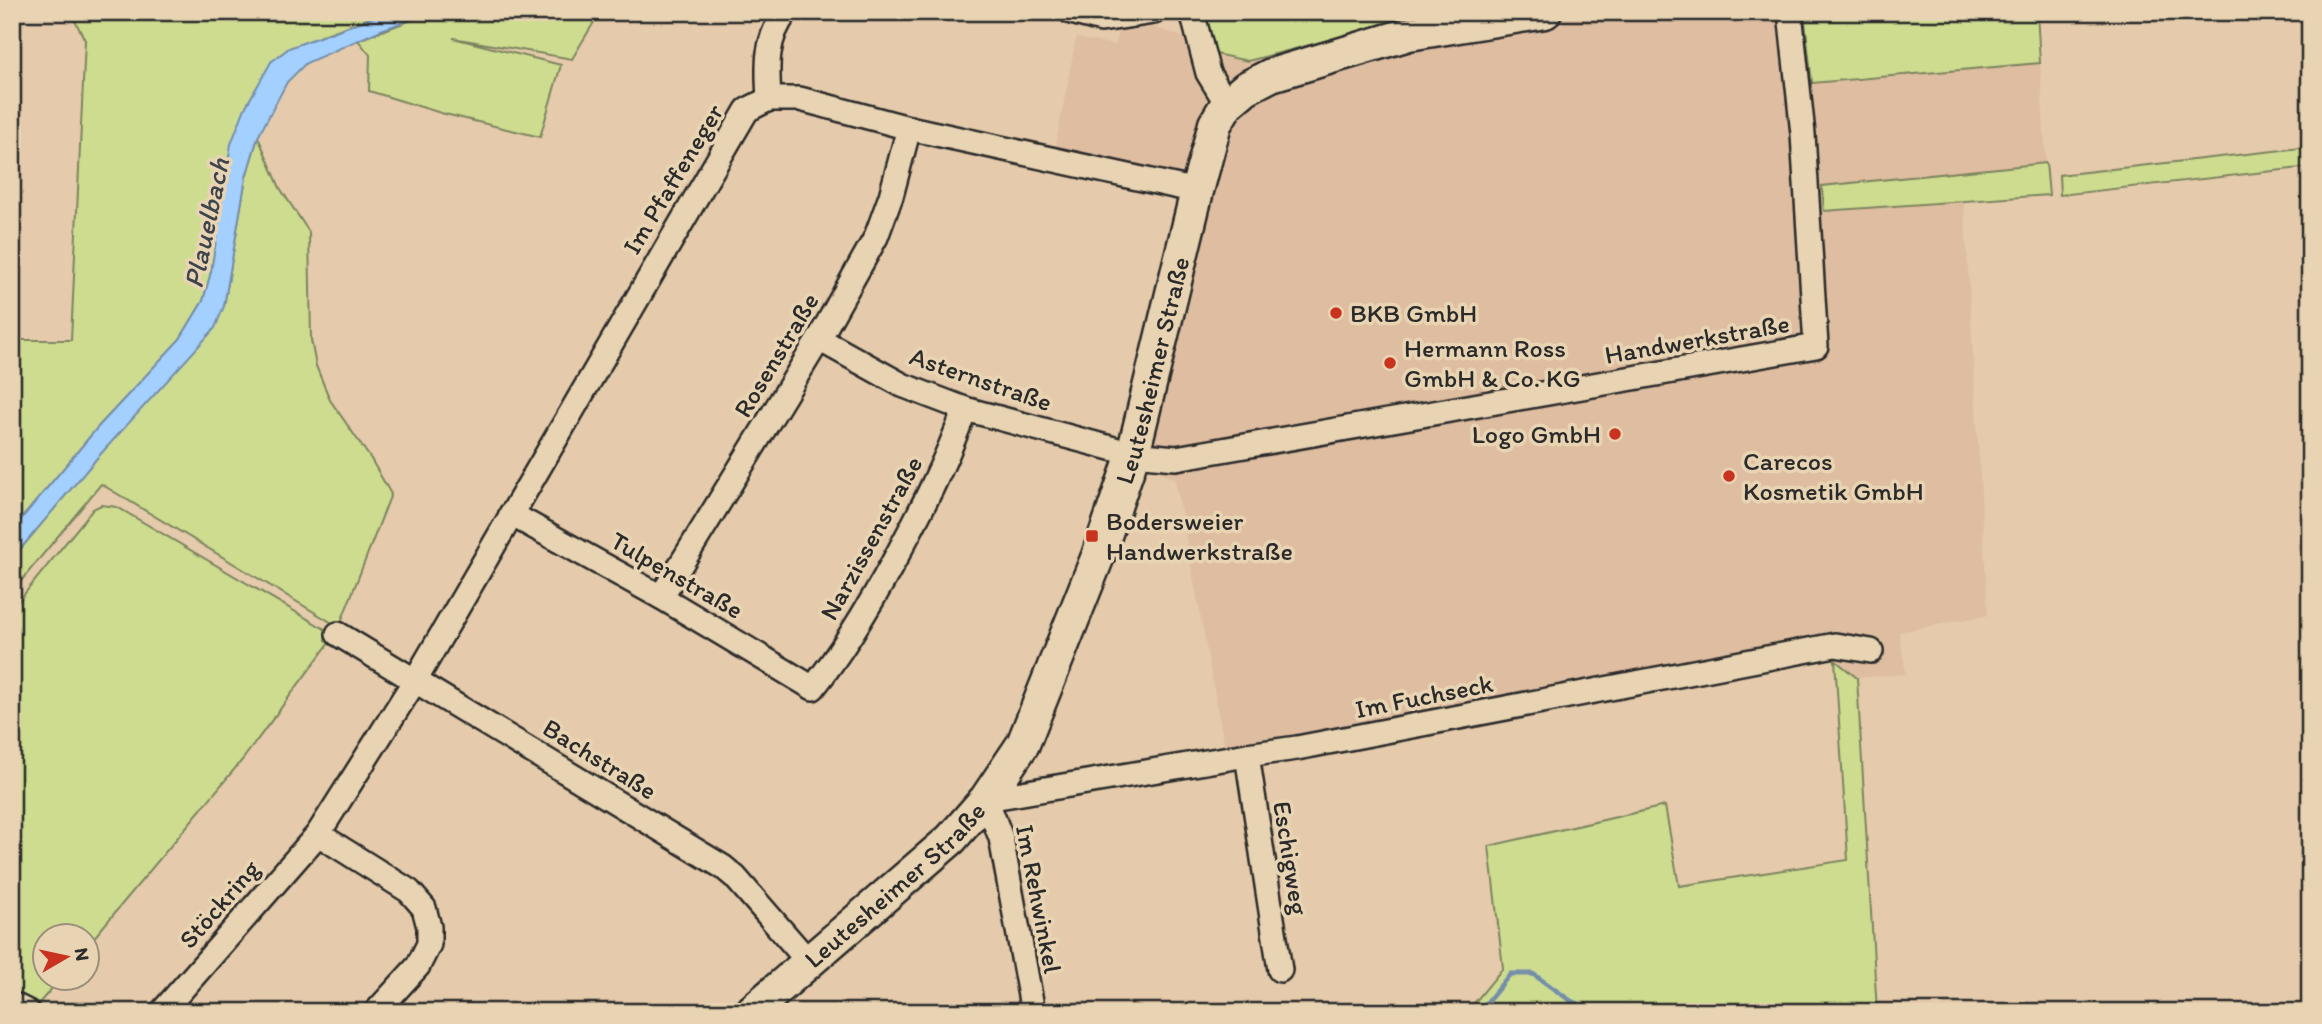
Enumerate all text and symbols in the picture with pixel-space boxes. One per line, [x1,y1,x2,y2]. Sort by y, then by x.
street label: Im Pfaffeneger [616,98,731,260]
water label: Plauelbach [176,154,236,291]
street label: Leutesheimer Straße [1108,253,1196,488]
street label: Rosenstraße [726,287,826,423]
place label: BKB GmbH [1350,297,1477,329]
marker: BKB GmbH [1328,305,1344,321]
street label: Handwerkstraße [1602,307,1792,371]
place label: Hermann Ross GmbH & Co. KG [1404,332,1581,394]
street label: Asternstraße [906,340,1056,418]
marker: Hermann Ross GmbH & Co. KG [1382,355,1398,371]
place label: Logo GmbH [1472,418,1601,450]
marker: Logo GmbH [1607,426,1623,442]
place label: Carecos Kosmetik GmbH [1743,445,1924,507]
street label: Narzissenstraße [813,450,929,626]
marker: Carecos Kosmetik GmbH [1721,468,1737,484]
place label: Bodersweier Handwerkstraße [1106,505,1293,567]
street label: Tulpenstraße [605,524,749,626]
marker: Bodersweier Handwerkstraße [1084,528,1100,544]
street label: Im Fuchseck [1352,667,1496,725]
street label: Bachstraße [537,711,663,807]
street label: Leutesheimer Straße [798,795,992,975]
street label: Eschigweg [1266,799,1316,918]
street label: Im Rehwinkel [1009,822,1069,976]
street label: Stöckring [172,853,267,955]
north arrow [32,922,102,992]
text: N [70,946,95,963]

